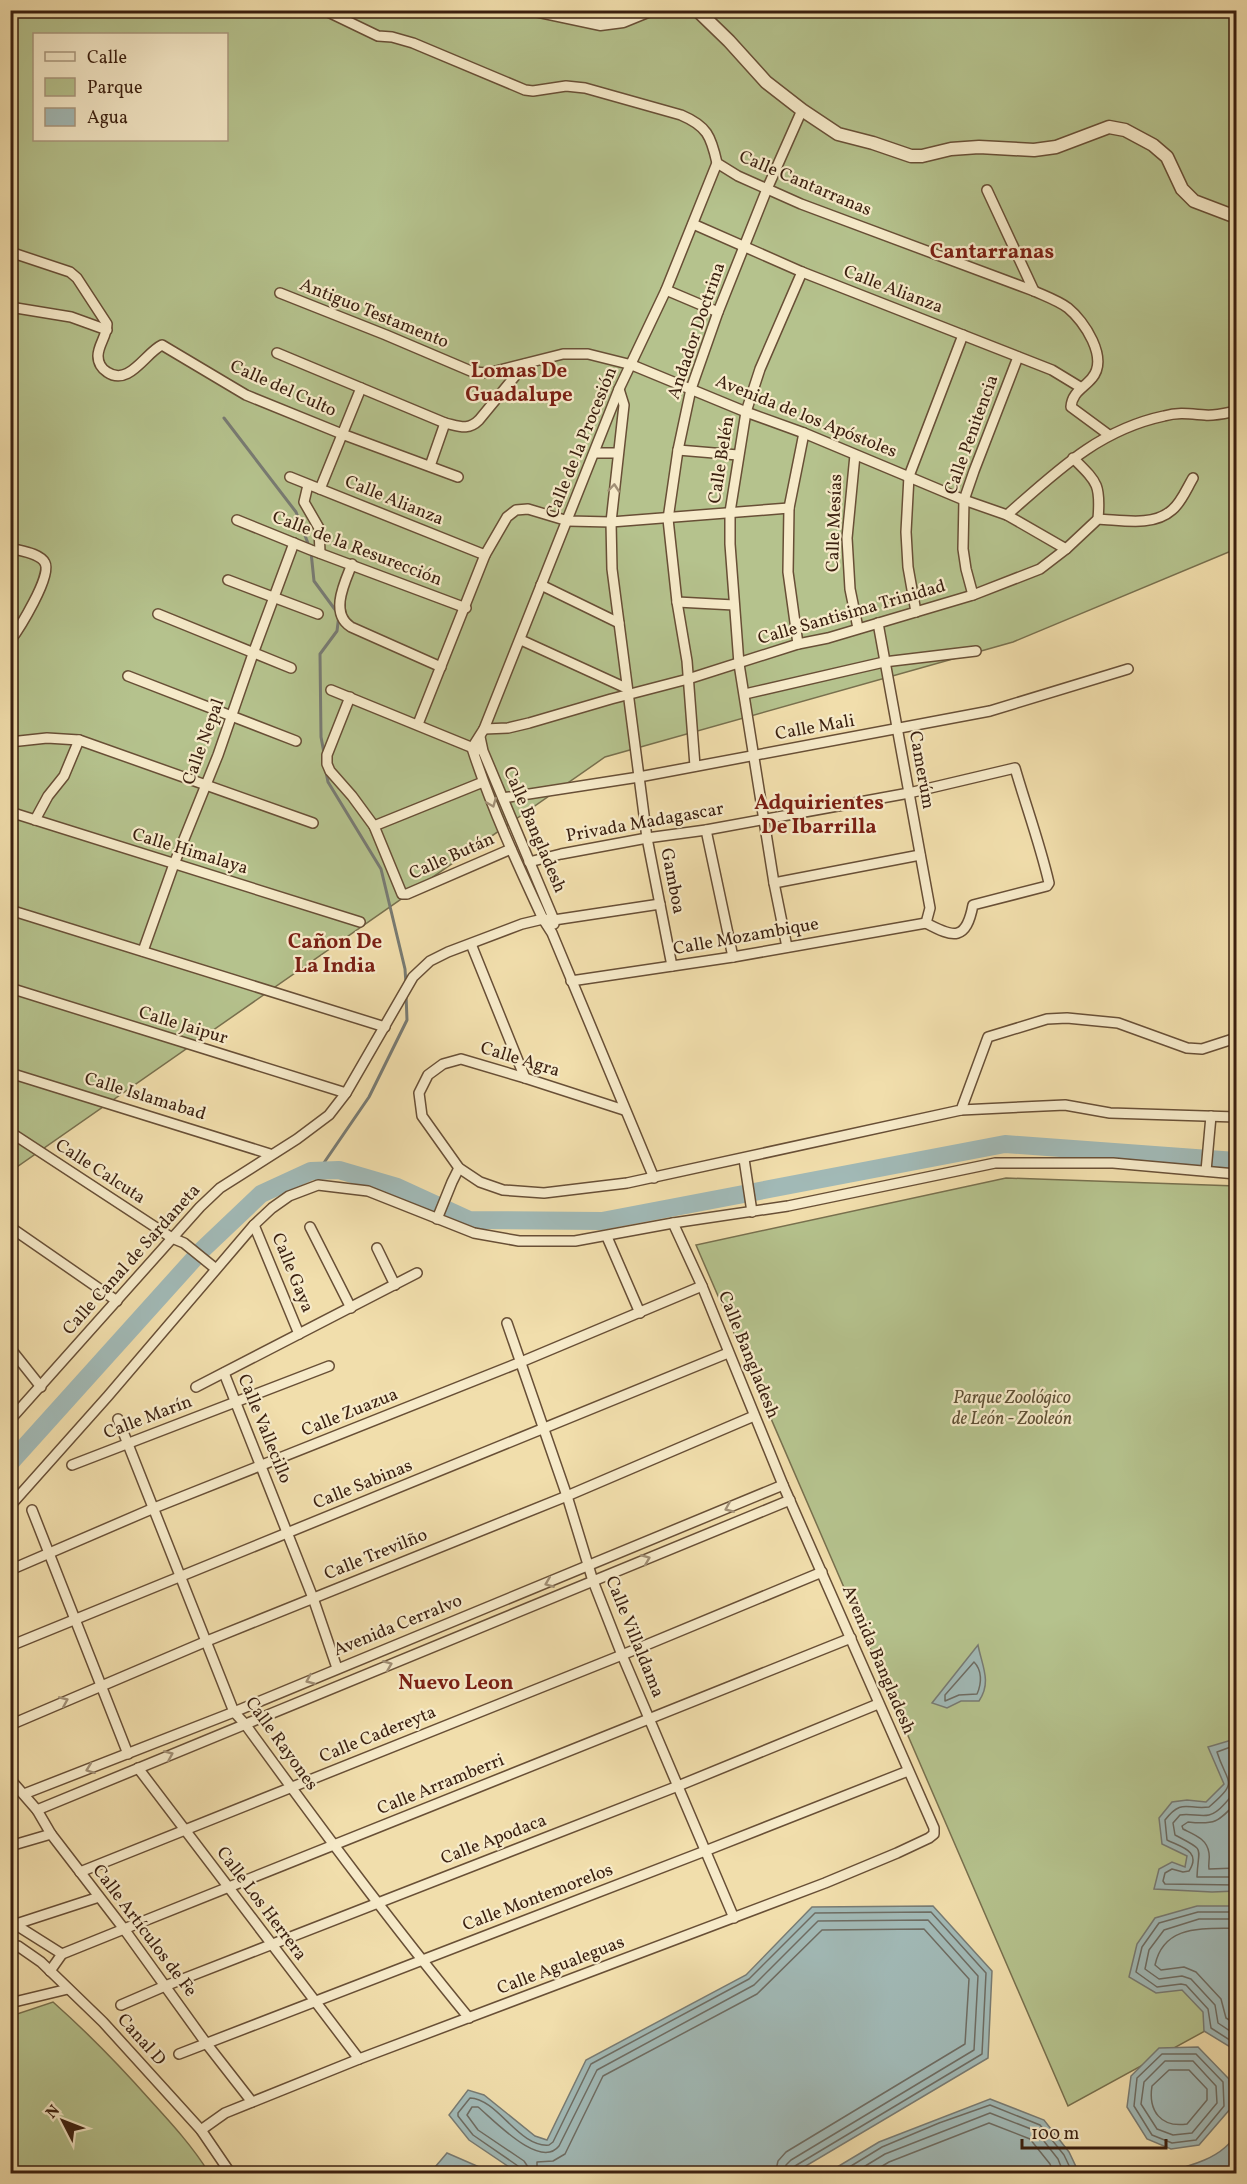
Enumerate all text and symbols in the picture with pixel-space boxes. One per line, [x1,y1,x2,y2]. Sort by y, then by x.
legend [33,33,228,141]
text: Calle [87,46,127,71]
text: Parque [87,76,142,101]
text: Agua [87,106,128,131]
street label: Calle Cantarranas [735,145,875,223]
district label: Cantarranas [930,238,1054,267]
street label: Andador Doctrina [662,259,732,403]
street label: Calle Alianza [840,260,946,320]
street label: Antiguo Testamento [296,273,452,355]
street label: Calle del Culto [226,354,340,424]
district label: Lomas De Guadalupe [465,357,573,410]
street label: Calle de la Procesión [540,363,624,523]
street label: Avenida de los Apóstoles [712,369,900,465]
street label: Calle Penitencia [939,371,1005,499]
street label: Calle Belén [703,414,741,505]
street label: Calle Alianza [341,470,447,532]
street label: Calle Mesías [821,473,849,573]
one-way arrow [607,483,620,492]
street label: Calle de la Resurección [268,505,446,593]
street label: Calle Santisima Trinidad [755,574,949,652]
street label: Calle Nepal [177,695,231,789]
street label: Calle Mali [773,709,857,747]
street label: Camerúm [902,729,940,811]
street label: Calle Bangladesh [496,763,572,897]
district label: Adquirientes De Ibarrilla [754,789,884,842]
one-way arrow [485,797,497,808]
street label: Privada Madagascar [564,797,726,849]
street label: Calle Himalaya [129,823,251,882]
street label: Calle Bután [405,827,499,887]
street label: Gamboa [653,846,691,916]
street label: Calle Mozambique [671,912,821,962]
district label: Cañon De La India [288,928,382,981]
street label: Calle Jaipur [135,1001,231,1052]
street label: Calle Agra [477,1036,563,1084]
street label: Calle Islamabad [81,1067,209,1127]
street label: Calle Calcuta [50,1133,150,1211]
street label: Calle Canal de Sardaneta [57,1179,207,1341]
street label: Calle Gaya [265,1229,319,1317]
street label: Calle Bangladesh [711,1288,785,1423]
street label: Calle Vallecillo [231,1371,297,1487]
street label: Calle Zuazua [298,1382,402,1444]
park label: Parque Zoológico de León - Zooleón [952,1386,1072,1432]
street label: Calle Marín [100,1390,196,1446]
street label: Calle Sabinas [310,1454,416,1516]
one-way arrow [724,1501,735,1513]
street label: Calle Trevilño [321,1523,431,1587]
one-way arrow [640,1554,651,1566]
street label: Calle Villaldama [598,1572,670,1702]
one-way arrow [544,1576,555,1588]
street label: Avenida Bangladesh [835,1582,921,1739]
street label: Avenida Cerralvo [330,1589,466,1663]
one-way arrow [381,1660,392,1672]
district label: Nuevo Leon [398,1669,514,1698]
one-way arrow [305,1672,316,1684]
street label: Calle Rayones [238,1692,324,1796]
one-way arrow [58,1696,69,1708]
street label: Calle Cadereyta [316,1700,440,1770]
street label: Calle Arramberri [374,1748,508,1822]
one-way arrow [162,1750,173,1762]
one-way arrow [85,1761,96,1774]
street label: Calle Apodaca [437,1808,551,1872]
street label: Calle Los Herrera [210,1842,312,1966]
street label: Calle Montemorelos [459,1858,617,1938]
street label: Calle Artículos de Fe [86,1860,202,2002]
street label: Calle Agualeguas [494,1930,628,2002]
street label: Canal D [111,2008,171,2072]
north arrow [33,2091,93,2151]
text: N [41,2100,66,2124]
scale bar [1022,2112,1166,2150]
text: 100 m [1031,2122,1080,2147]

